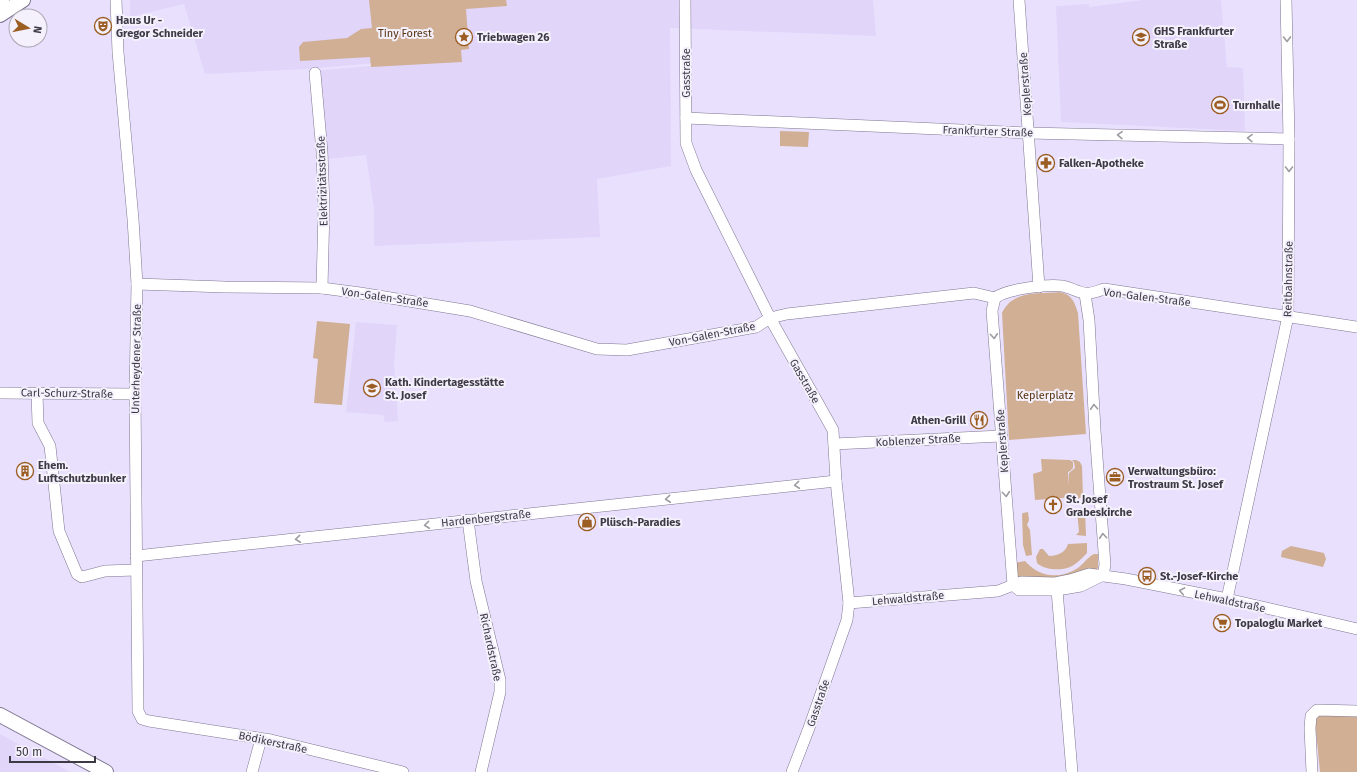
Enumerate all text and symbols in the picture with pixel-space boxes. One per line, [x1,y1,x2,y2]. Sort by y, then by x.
north arrow [8,8,48,48]
place label: Haus Ur - Gregor Schneider [116,14,204,40]
theatre icon: Haus Ur - Gregor Schneider [93,16,113,36]
text: N [30,25,44,34]
place label: GHS Frankfurter Straße [1154,25,1235,51]
park label: Tiny Forest [378,27,432,40]
place icon: Triebwagen 26 [454,27,474,47]
school or university icon: GHS Frankfurter Straße [1131,27,1151,47]
place label: Triebwagen 26 [477,31,550,44]
one-way arrow [1283,36,1291,42]
street label: Gasstraße [680,48,693,98]
street label: Keplerstraße [1017,52,1034,116]
sports icon: Turnhalle [1210,95,1230,115]
place label: Turnhalle [1233,99,1280,112]
street label: Frankfurter Straße [943,123,1033,140]
one-way arrow [1117,131,1123,139]
one-way arrow [1247,134,1253,143]
street label: Elektrizitätsstraße [314,136,331,226]
pharmacy icon: Falken-Apotheke [1036,153,1056,173]
place label: Falken-Apotheke [1059,157,1144,170]
one-way arrow [1285,166,1293,172]
street label: Reitbahnstraße [1281,241,1296,317]
street label: Von-Galen-Straße [341,285,429,310]
street label: Von-Galen-Straße [1103,286,1191,309]
street label: Unterheydener Straße [129,304,144,414]
street label: Von-Galen-Straße [668,320,756,349]
one-way arrow [990,333,999,339]
street label: Gasstraße [787,357,823,406]
place label: Kath. Kindertagesstätte St. Josef [385,376,504,402]
school or university icon: Kath. Kindertagesstätte St. Josef [362,378,382,398]
street label: Carl-Schurz-Straße [21,386,113,401]
park label: Keplerplatz [1017,389,1074,402]
one-way arrow [1089,404,1098,410]
street label: Keplerstraße [994,409,1011,473]
restaurant icon: Athen-Grill [969,410,989,430]
place label: Athen-Grill [910,414,967,427]
street label: Koblenzer Straße [875,432,961,449]
place label: Ehem. Luftschutzbunker [38,459,127,485]
building icon: Ehem. Luftschutzbunker [15,461,35,481]
place label: Verwaltungsbüro: Trostraum St. Josef [1127,465,1224,491]
office icon: Verwaltungsbüro: Trostraum St. Josef [1105,467,1125,487]
one-way arrow [794,480,800,489]
one-way arrow [1001,491,1010,497]
place label: St. Josef Grabeskirche [1066,493,1132,519]
one-way arrow [665,494,671,503]
church icon: St. Josef Grabeskirche [1043,495,1063,515]
street label: Hardenbergstraße [441,507,532,530]
shop icon: Plüsch-Paradies [577,512,597,532]
place label: Plüsch-Paradies [600,516,681,529]
one-way arrow [424,520,430,529]
one-way arrow [1098,533,1107,539]
one-way arrow [295,534,301,543]
bus stop icon: St.-Josef-Kirche [1137,566,1157,586]
place label: St.-Josef-Kirche [1160,570,1238,583]
one-way arrow [1179,587,1185,595]
street label: Lehwaldstraße [1193,588,1267,615]
street label: Lehwaldstraße [871,589,945,608]
street label: Richardstraße [477,612,504,682]
supermarket icon: Topaloglu Market [1212,613,1232,633]
place label: Topaloglu Market [1235,617,1323,630]
street label: Gasstraße [804,678,833,729]
street label: Bödikerstraße [237,729,308,756]
scale bar [10,738,95,764]
text: 50 m [16,745,42,759]

